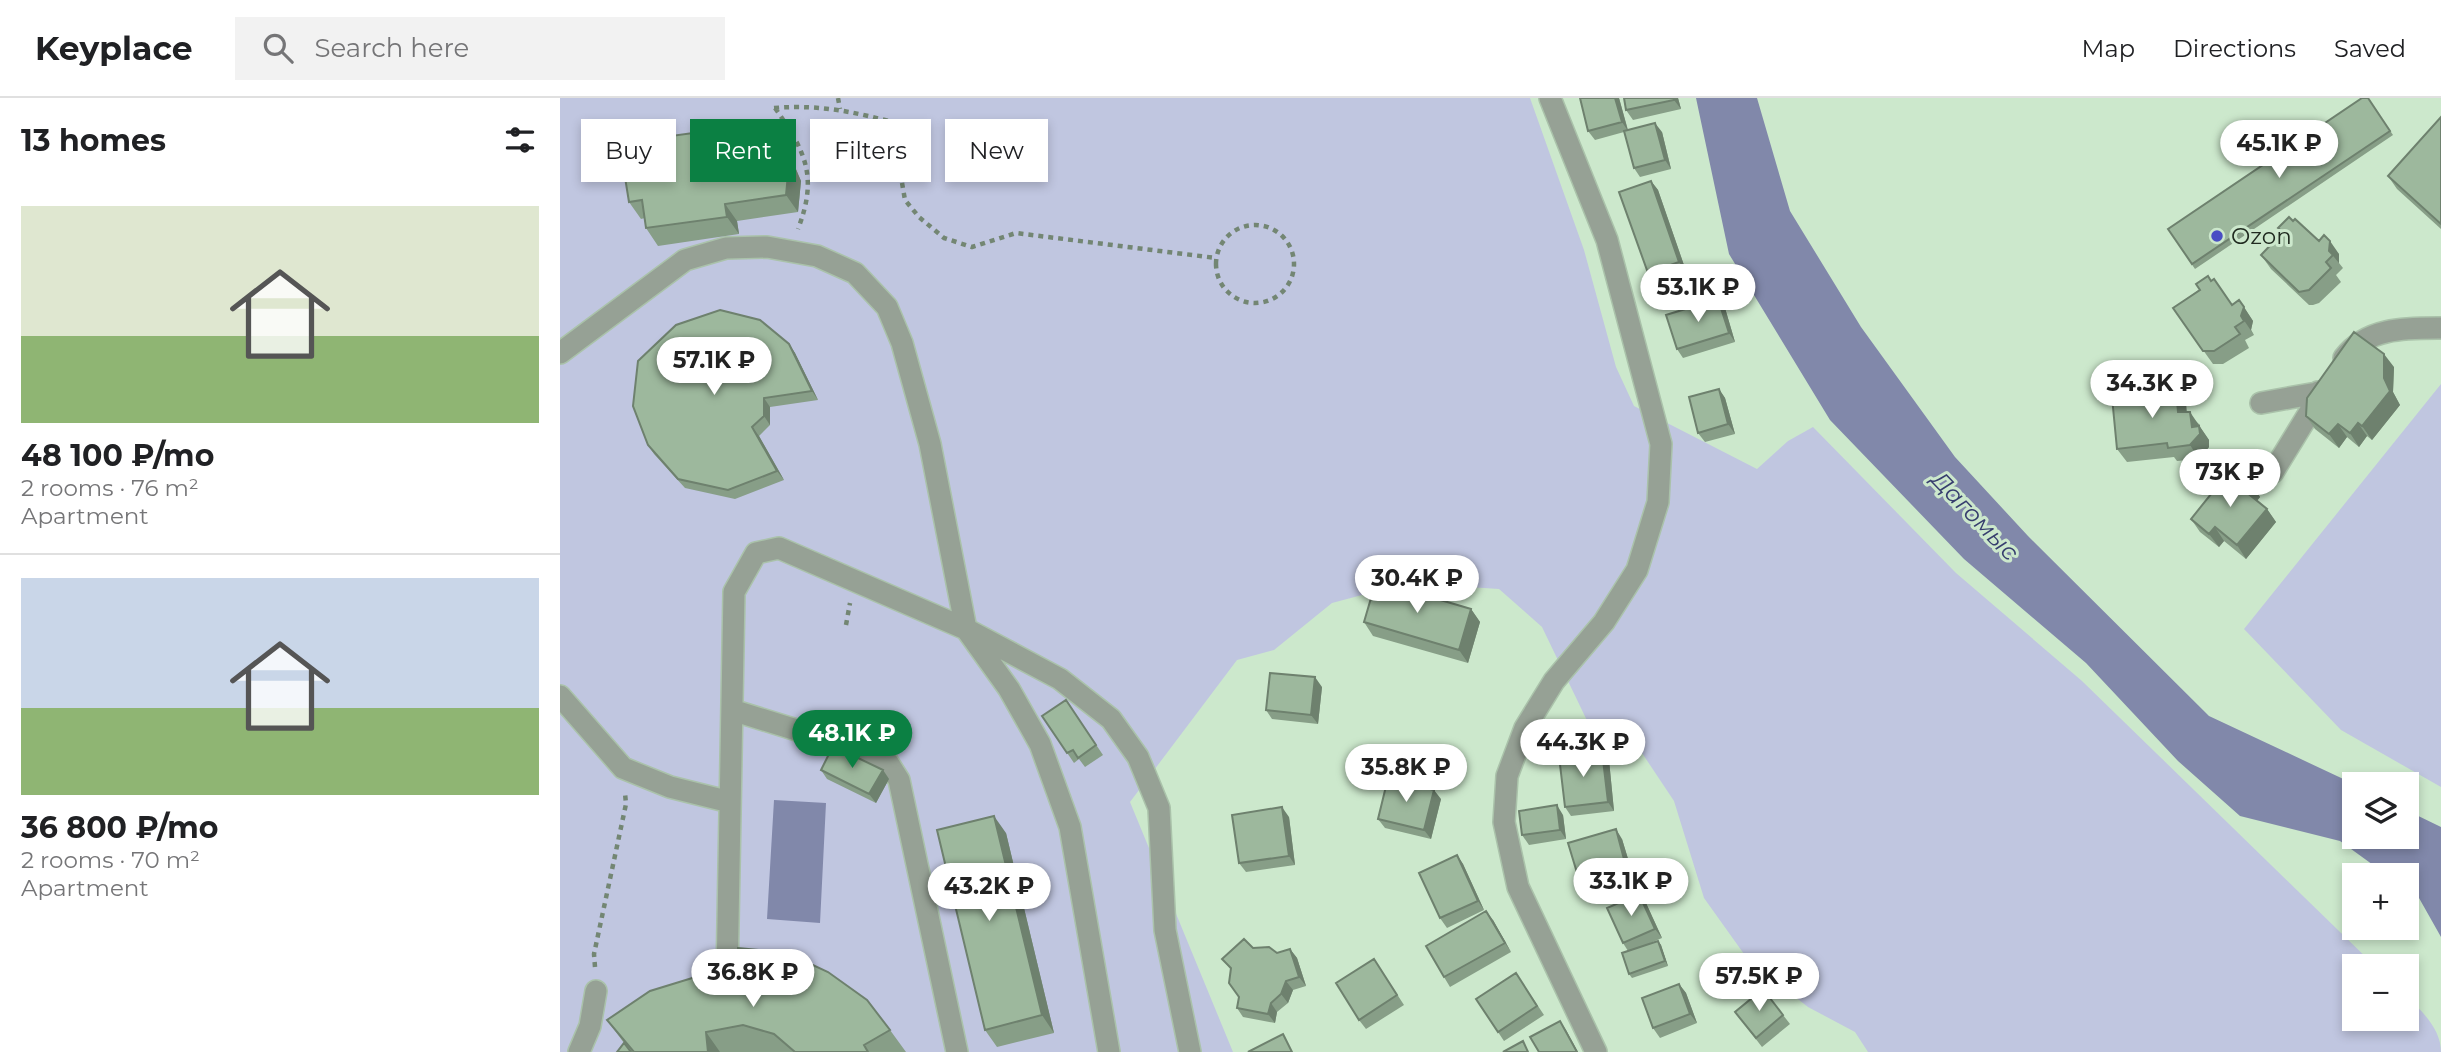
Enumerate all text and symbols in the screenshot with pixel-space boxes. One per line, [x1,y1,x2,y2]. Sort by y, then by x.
search box [235,17,725,80]
text: Keyplace [35,28,193,68]
icon: search [259,29,297,67]
text: Search here [315,32,469,64]
text: Map [2082,34,2135,63]
text: Directions [2173,34,2296,63]
text: Saved [2334,34,2406,63]
chip: Buy [581,119,676,182]
chip: Rent [690,119,796,182]
chip: Filters [810,119,931,182]
chip: New [945,119,1048,182]
pin: 45.1K ₽ [2214,120,2344,180]
icon: filters [501,121,539,159]
text: 13 homes [21,122,166,159]
text: 45.1K ₽ [2236,129,2322,157]
place label: Ozon [2231,222,2292,250]
marker: Ozon [2209,228,2225,244]
icon: home [217,251,343,377]
pin: 53.1K ₽ [1633,264,1763,324]
text: 53.1K ₽ [1656,273,1740,301]
pin: 57.1K ₽ [649,338,779,397]
text: 57.1K ₽ [673,346,755,374]
pin: 34.3K ₽ [2087,360,2217,420]
text: 34.3K ₽ [2106,369,2198,397]
text: 48 100 ₽/mo [21,437,214,474]
pin: 73K ₽ [2181,450,2279,509]
text: 73K ₽ [2195,458,2265,486]
water label: Дагомыс [1924,463,2025,567]
text: 2 rooms · 76 m² [21,474,199,502]
text: Apartment [21,502,149,530]
pin: 30.4K ₽ [1352,556,1482,615]
text: 30.4K ₽ [1371,564,1463,592]
icon: home [217,623,343,749]
pin: 48.1K ₽ [787,710,917,770]
text: 48.1K ₽ [808,719,896,747]
pin: 44.3K ₽ [1518,720,1648,779]
text: 44.3K ₽ [1536,728,1630,756]
pin: 35.8K ₽ [1341,744,1471,804]
text: 35.8K ₽ [1361,753,1451,781]
map controls [2342,772,2419,1031]
button: layers [2342,772,2419,849]
text: 36 800 ₽/mo [21,809,218,846]
text: 2 rooms · 70 m² [21,846,200,874]
pin: 33.1K ₽ [1566,858,1696,918]
button: + [2342,863,2419,940]
pin: 43.2K ₽ [924,864,1054,923]
text: 33.1K ₽ [1589,867,1673,895]
text: 43.2K ₽ [944,872,1034,900]
text: Apartment [21,874,149,902]
pin: 36.8K ₽ [688,950,818,1009]
pin: 57.5K ₽ [1694,954,1824,1013]
button: − [2342,954,2419,1031]
text: 36.8K ₽ [707,958,799,986]
text: 57.5K ₽ [1715,962,1803,990]

